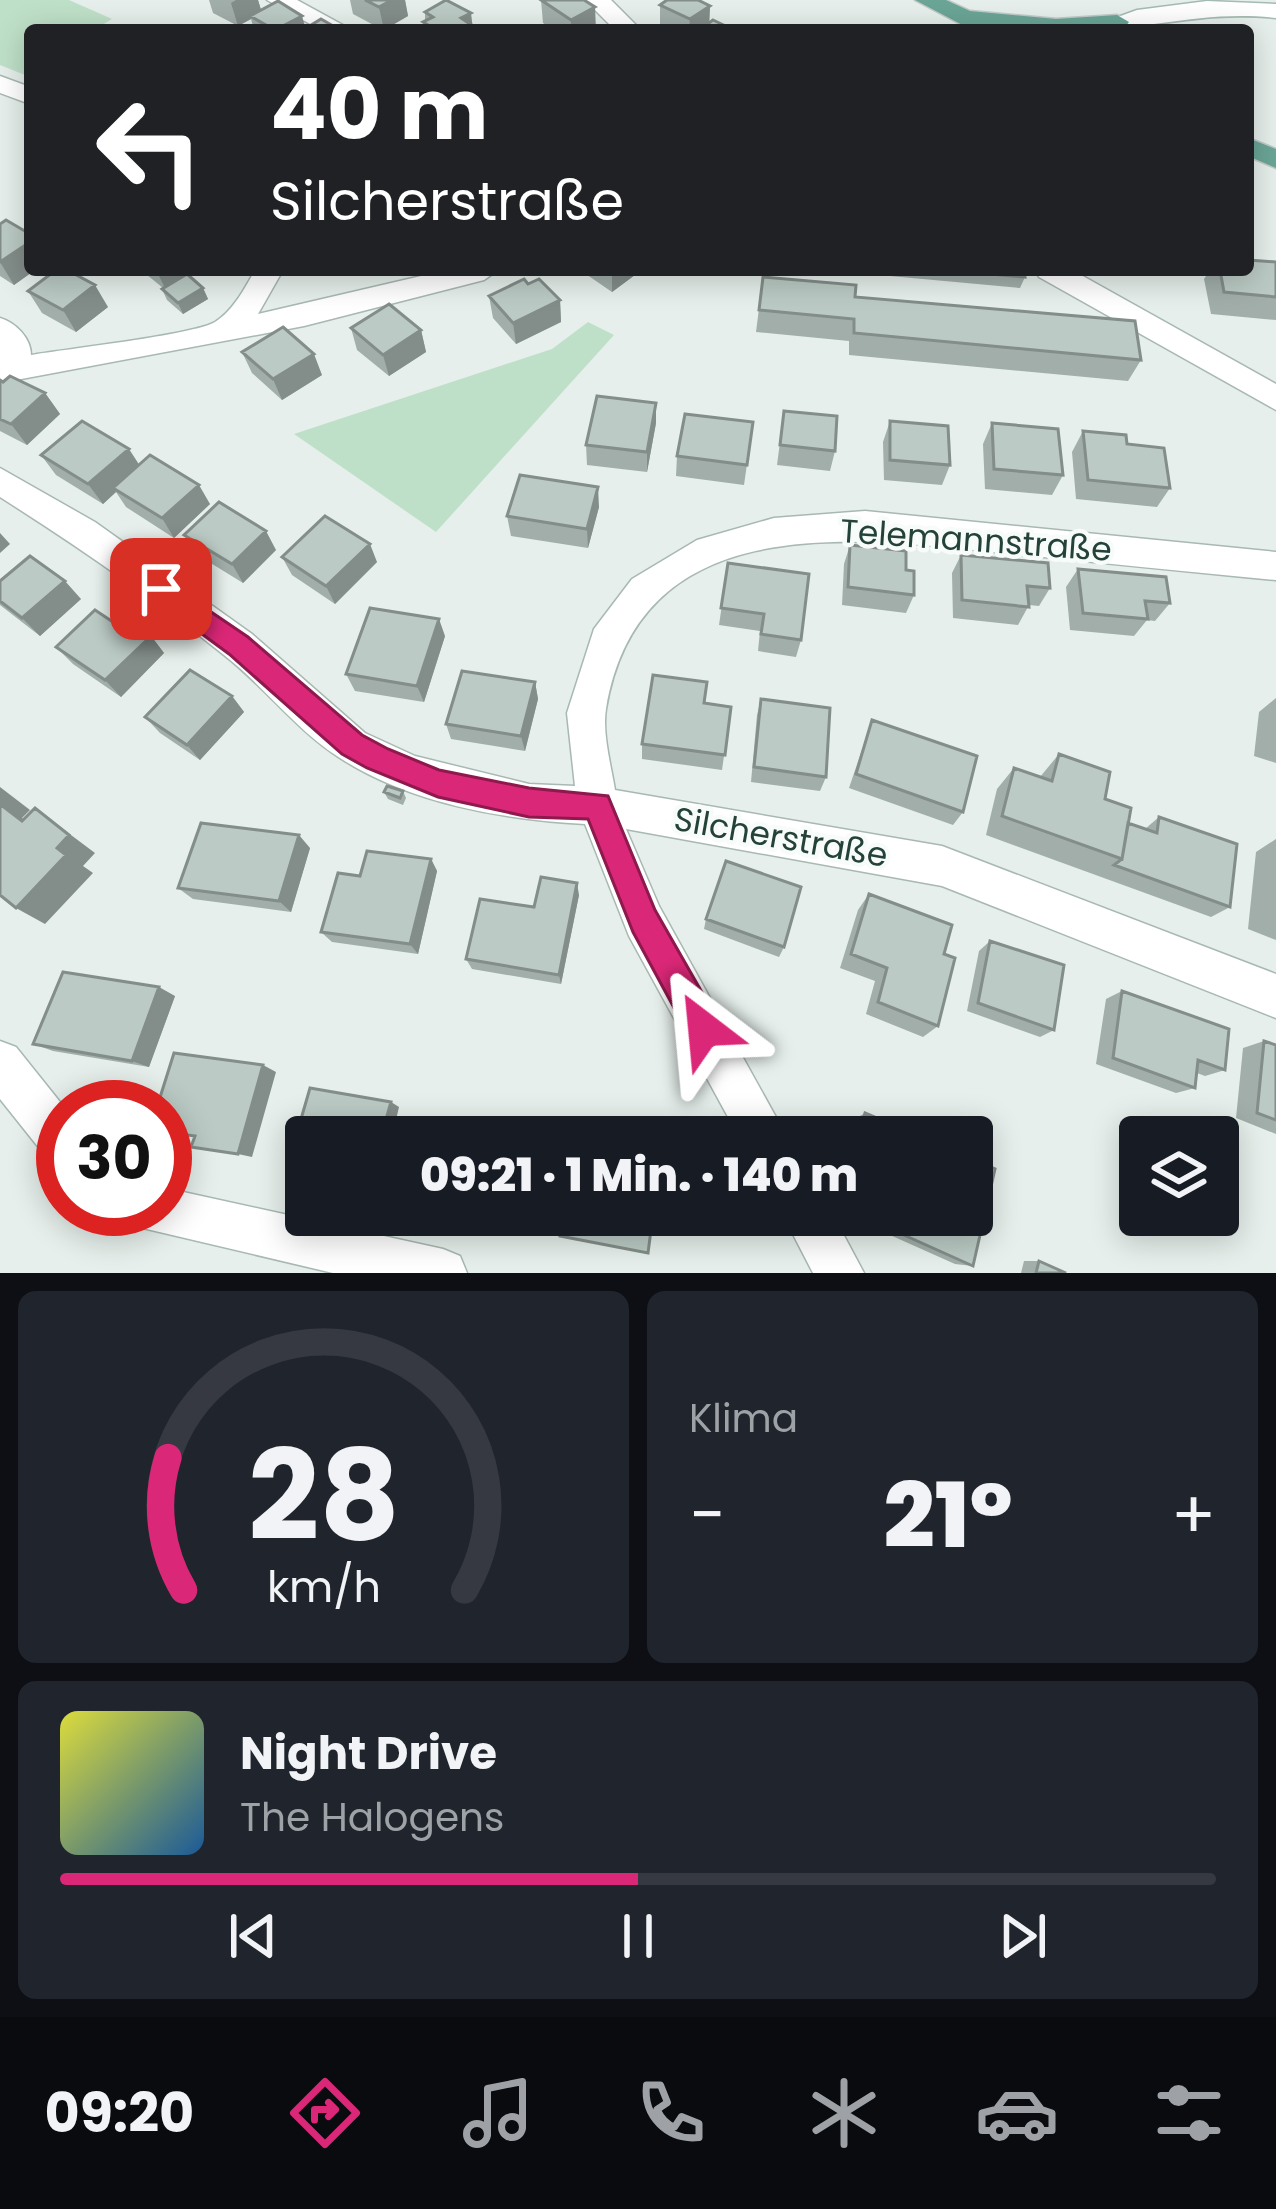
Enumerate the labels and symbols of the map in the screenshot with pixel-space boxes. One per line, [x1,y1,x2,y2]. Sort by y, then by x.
street label: Telemannstraße [839,507,1113,573]
pin [110,538,212,640]
street label: Silcherstraße [670,795,892,879]
position arrow [641,966,767,1092]
speed limit sign: 30 [36,1080,192,1236]

